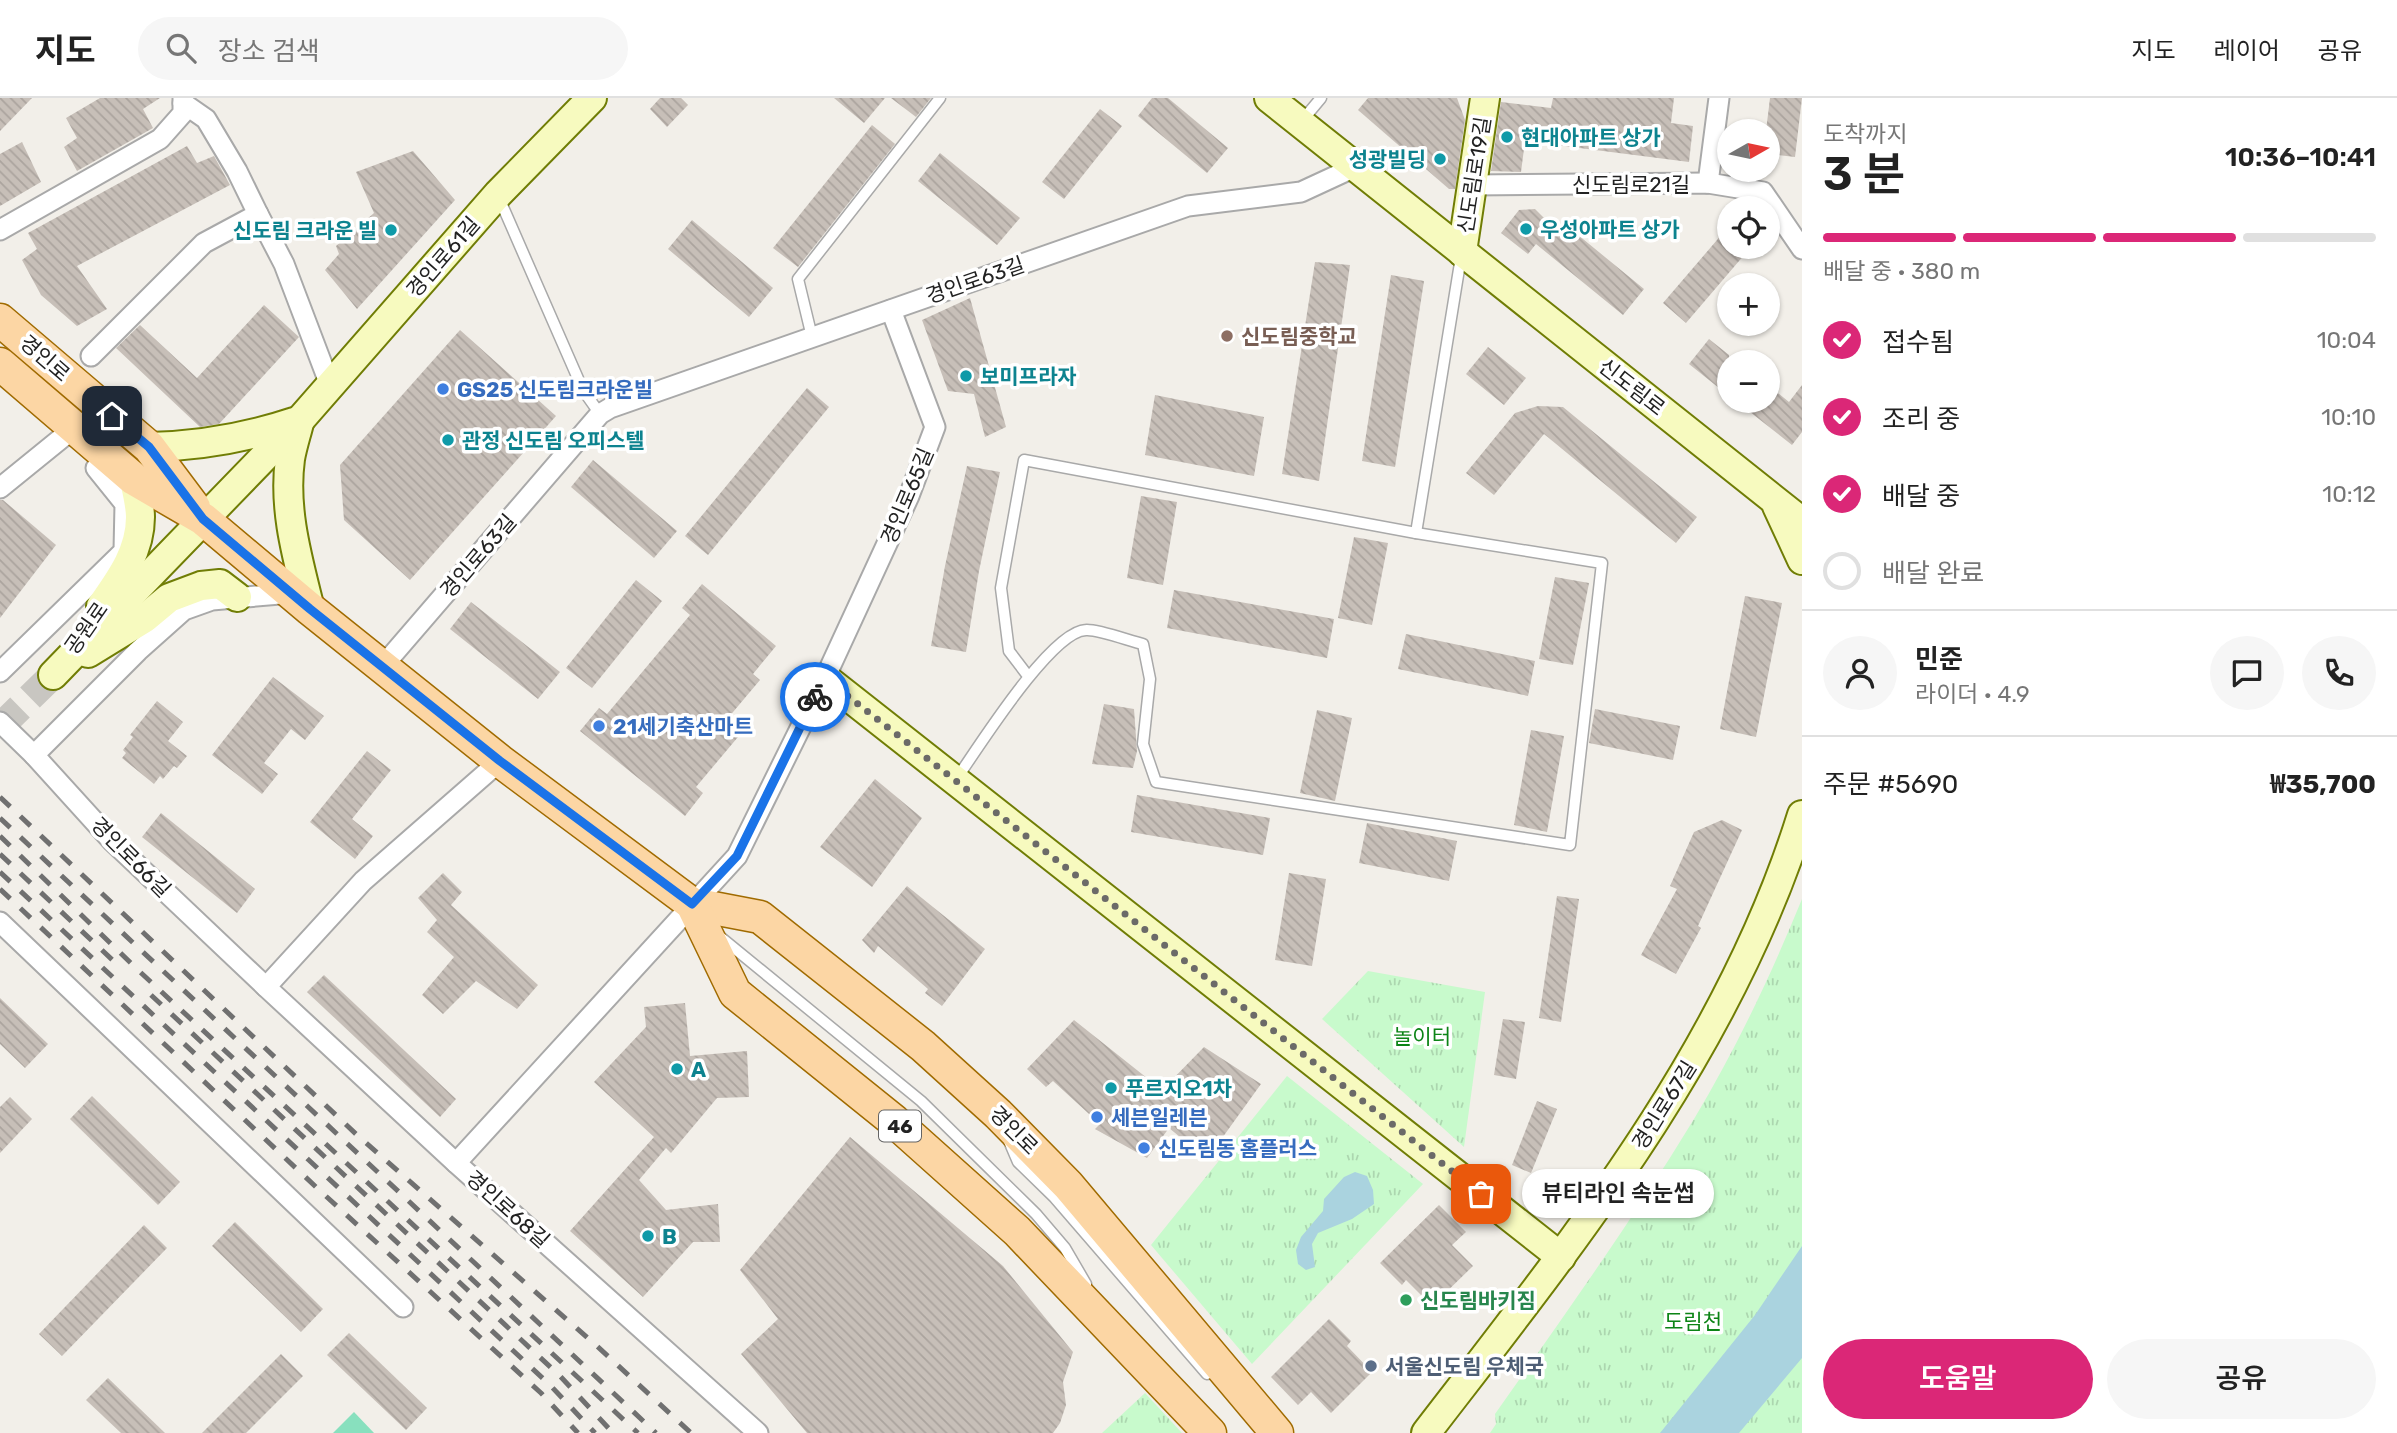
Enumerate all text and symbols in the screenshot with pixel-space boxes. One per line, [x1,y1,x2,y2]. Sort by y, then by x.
search box [138,17,628,80]
icon: search [162,29,200,67]
text: 지도 [35,31,96,70]
text: 장소 검색 [218,36,320,67]
text: 지도 [2131,37,2176,65]
text: 레이어 [2214,37,2280,65]
text: 공유 [2318,37,2362,65]
street label: 신도림로19길 [1452,115,1496,235]
north arrow [1717,119,1780,182]
map controls [1717,119,1780,413]
text: 도착까지 [1823,120,1908,148]
place label: 현대아파트 상가 [1521,125,1661,150]
marker: 현대아파트 상가 [1499,129,1515,145]
text: 10:36–10:41 [2225,142,2376,173]
place label: 성광빌딩 [1349,147,1426,172]
text: 3 분 [1823,147,1905,202]
marker: 성광빌딩 [1432,151,1448,167]
street label: 신도림로21길 [1572,172,1690,197]
button: locate [1717,196,1780,259]
street label: 경인로61길 [401,212,485,302]
place label: 우성아파트 상가 [1540,217,1680,242]
place label: 신도림 크라운 빌 [233,218,377,243]
marker: 우성아파트 상가 [1518,221,1534,237]
marker: 신도림 크라운 빌 [383,222,399,238]
street label: 경인로63길 [922,251,1028,309]
text: 배달 중 · 380 m [1823,257,1980,285]
button: + [1717,273,1780,336]
icon: check [1823,321,1861,359]
place label: 신도림중학교 [1241,324,1357,349]
text: 10:04 [2317,326,2376,354]
text: 접수됨 [1882,327,1954,358]
marker: 신도림중학교 [1219,328,1235,344]
street label: 경인로 [15,330,75,386]
button: − [1717,350,1780,413]
street label: 신도림로 [1594,353,1670,421]
place label: 보미프라자 [980,364,1077,389]
marker: 보미프라자 [958,368,974,384]
place label: GS25 신도림크라운빌 [457,377,653,402]
marker: GS25 신도림크라운빌 [435,381,451,397]
pin [82,386,142,446]
icon: home [93,397,131,435]
icon: check [1823,398,1861,436]
text: 10:10 [2321,403,2376,431]
text: 조리 중 [1882,404,1960,435]
place label: 관정 신도림 오피스텔 [462,428,645,453]
marker: 관정 신도림 오피스텔 [440,432,456,448]
street label: 경인로65길 [875,444,939,548]
icon: check [1823,475,1861,513]
text: 10:12 [2322,480,2376,508]
text: 배달 중 [1882,481,1960,512]
street label: 경인로63길 [435,509,521,603]
text: 배달 완료 [1882,558,1984,589]
street label: 공원로 [59,597,113,659]
button: person [1823,636,1897,710]
button: chat [2210,636,2284,710]
button: phone [2302,636,2376,710]
text: 민준 [1915,644,1963,675]
courier [780,662,850,732]
icon: bike [796,678,834,716]
text: 라이더 · 4.9 [1915,680,2030,708]
place label: 21세기축산마트 [613,714,753,739]
marker: 21세기축산마트 [591,718,607,734]
text: 주문 #5690 [1823,769,1958,800]
text: ₩35,700 [2270,769,2376,800]
street label: 경인로66길 [86,812,176,902]
park label: 놀이터 [1393,1024,1451,1049]
street label: 경인로67길 [1627,1056,1701,1154]
place label: A [691,1057,706,1082]
marker: A [669,1061,685,1077]
place label: 푸르지오1차 [1125,1076,1232,1101]
marker: 푸르지오1차 [1103,1080,1119,1096]
street label: 경인로 [985,1101,1043,1159]
place label: 세븐일레븐 [1111,1105,1208,1130]
marker: 세븐일레븐 [1089,1109,1105,1125]
road number: 46 [879,1110,921,1142]
place label: 신도림동 홈플러스 [1158,1136,1317,1161]
marker: 신도림동 홈플러스 [1136,1140,1152,1156]
pin [1451,1164,1511,1224]
street label: 경인로68길 [461,1165,555,1253]
callout: 뷰티라인 속눈썹 [1523,1170,1716,1218]
icon: bag [1462,1175,1500,1213]
text: 뷰티라인 속눈썹 [1541,1179,1695,1207]
place label: B [662,1224,677,1249]
marker: B [640,1228,656,1244]
place label: 신도림바키짐 [1420,1288,1536,1313]
marker: 신도림바키짐 [1398,1292,1414,1308]
park label: 도림천 [1664,1309,1722,1334]
button: 도움말 [1823,1339,2093,1419]
button: 공유 [2107,1339,2376,1419]
place label: 서울신도림 우체국 [1385,1354,1544,1379]
marker: 서울신도림 우체국 [1363,1358,1379,1374]

